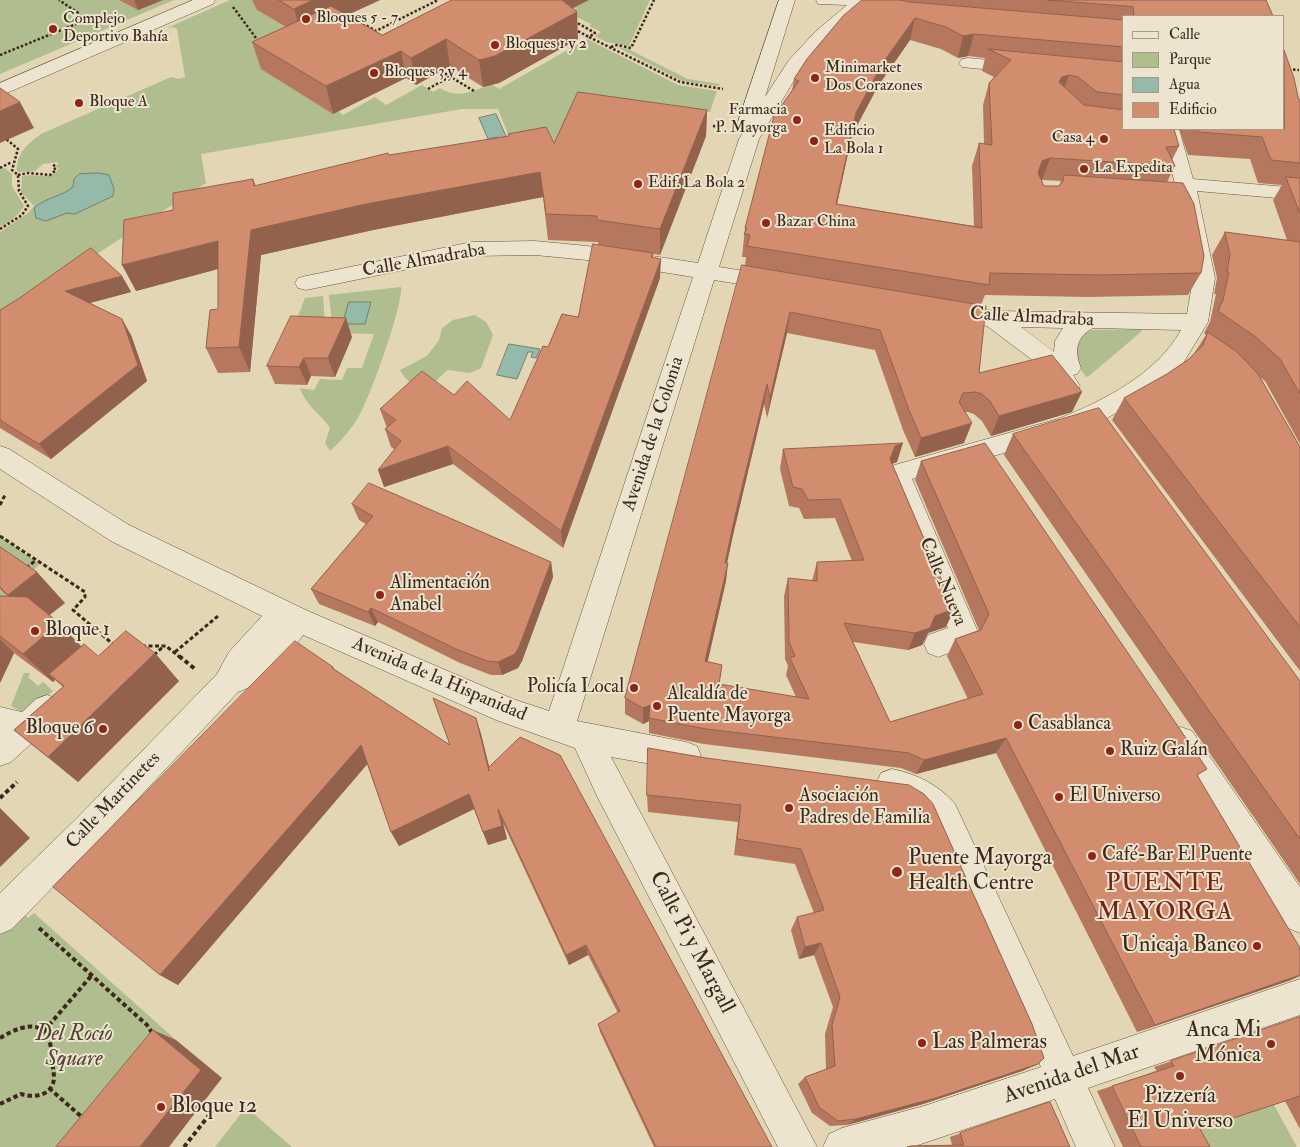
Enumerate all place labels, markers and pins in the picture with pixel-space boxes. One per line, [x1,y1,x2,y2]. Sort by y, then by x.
place label: Bloques 5 - 7 [316,9,398,29]
place label: Complejo Deportivo Bahía [63,10,168,48]
marker: Bloques 5 - 7 [300,13,312,25]
marker: Complejo Deportivo Bahía [47,23,59,35]
place label: Bloques 1 y 2 [505,35,587,55]
marker: Bloques 1 y 2 [489,39,501,51]
place label: Minimarket Dos Corazones [825,59,922,97]
place label: Bloques 3 y 4 [384,63,467,83]
marker: Bloques 3 y 4 [368,67,380,79]
marker: Minimarket Dos Corazones [809,72,821,84]
place label: Bloque A [89,93,148,113]
marker: Bloque A [73,97,85,109]
place label: Farmacia P. Mayorga [715,101,787,139]
marker: Farmacia P. Mayorga [791,114,803,126]
place label: Edificio La Bola 1 [824,122,883,160]
place label: Casa 4 [1052,129,1094,149]
marker: Casa 4 [1098,133,1110,145]
marker: Edificio La Bola 1 [808,135,820,147]
place label: La Expedita [1094,159,1173,179]
marker: La Expedita [1078,163,1090,175]
place label: Edif. La Bola 2 [648,174,745,194]
marker: Edif. La Bola 2 [632,178,644,190]
place label: Bazar China [776,213,856,233]
marker: Bazar China [760,217,772,229]
place label: Alimentación Anabel [390,573,490,617]
marker: Alimentación Anabel [374,589,386,601]
place label: Bloque 1 [45,620,110,642]
marker: Bloque 1 [29,625,41,637]
place label: Policía Local [527,677,624,699]
marker: Policía Local [628,682,640,694]
place label: Alcaldía de Puente Mayorga [667,684,791,728]
marker: Alcaldía de Puente Mayorga [651,700,663,712]
place label: Casablanca [1028,714,1111,736]
place label: Bloque 6 [25,718,93,740]
marker: Casablanca [1012,719,1024,731]
marker: Bloque 6 [97,723,109,735]
place label: Ruiz Galán [1120,740,1208,762]
marker: Ruiz Galán [1104,745,1116,757]
place label: Asociación Padres de Familia [799,786,930,830]
place label: El Universo [1069,786,1161,808]
marker: El Universo [1053,791,1065,803]
marker: Asociación Padres de Familia [783,802,795,814]
place label: Café-Bar El Puente [1102,845,1252,867]
place label: Puente Mayorga Health Centre [908,846,1052,898]
marker: Café-Bar El Puente [1086,850,1098,862]
marker: Puente Mayorga Health Centre [890,865,904,879]
place label: Unicaja Banco [1121,933,1247,959]
marker: Unicaja Banco [1251,940,1263,952]
place label: Anca Mi Mónica [1186,1018,1261,1070]
place label: Las Palmeras [932,1030,1047,1056]
marker: Las Palmeras [916,1037,928,1049]
marker: Anca Mi Mónica [1265,1038,1277,1050]
marker: Pizzería El Universo [1174,1070,1186,1082]
place label: Pizzería El Universo [1127,1084,1233,1136]
place label: Bloque 12 [171,1094,257,1120]
marker: Bloque 12 [155,1101,167,1113]

